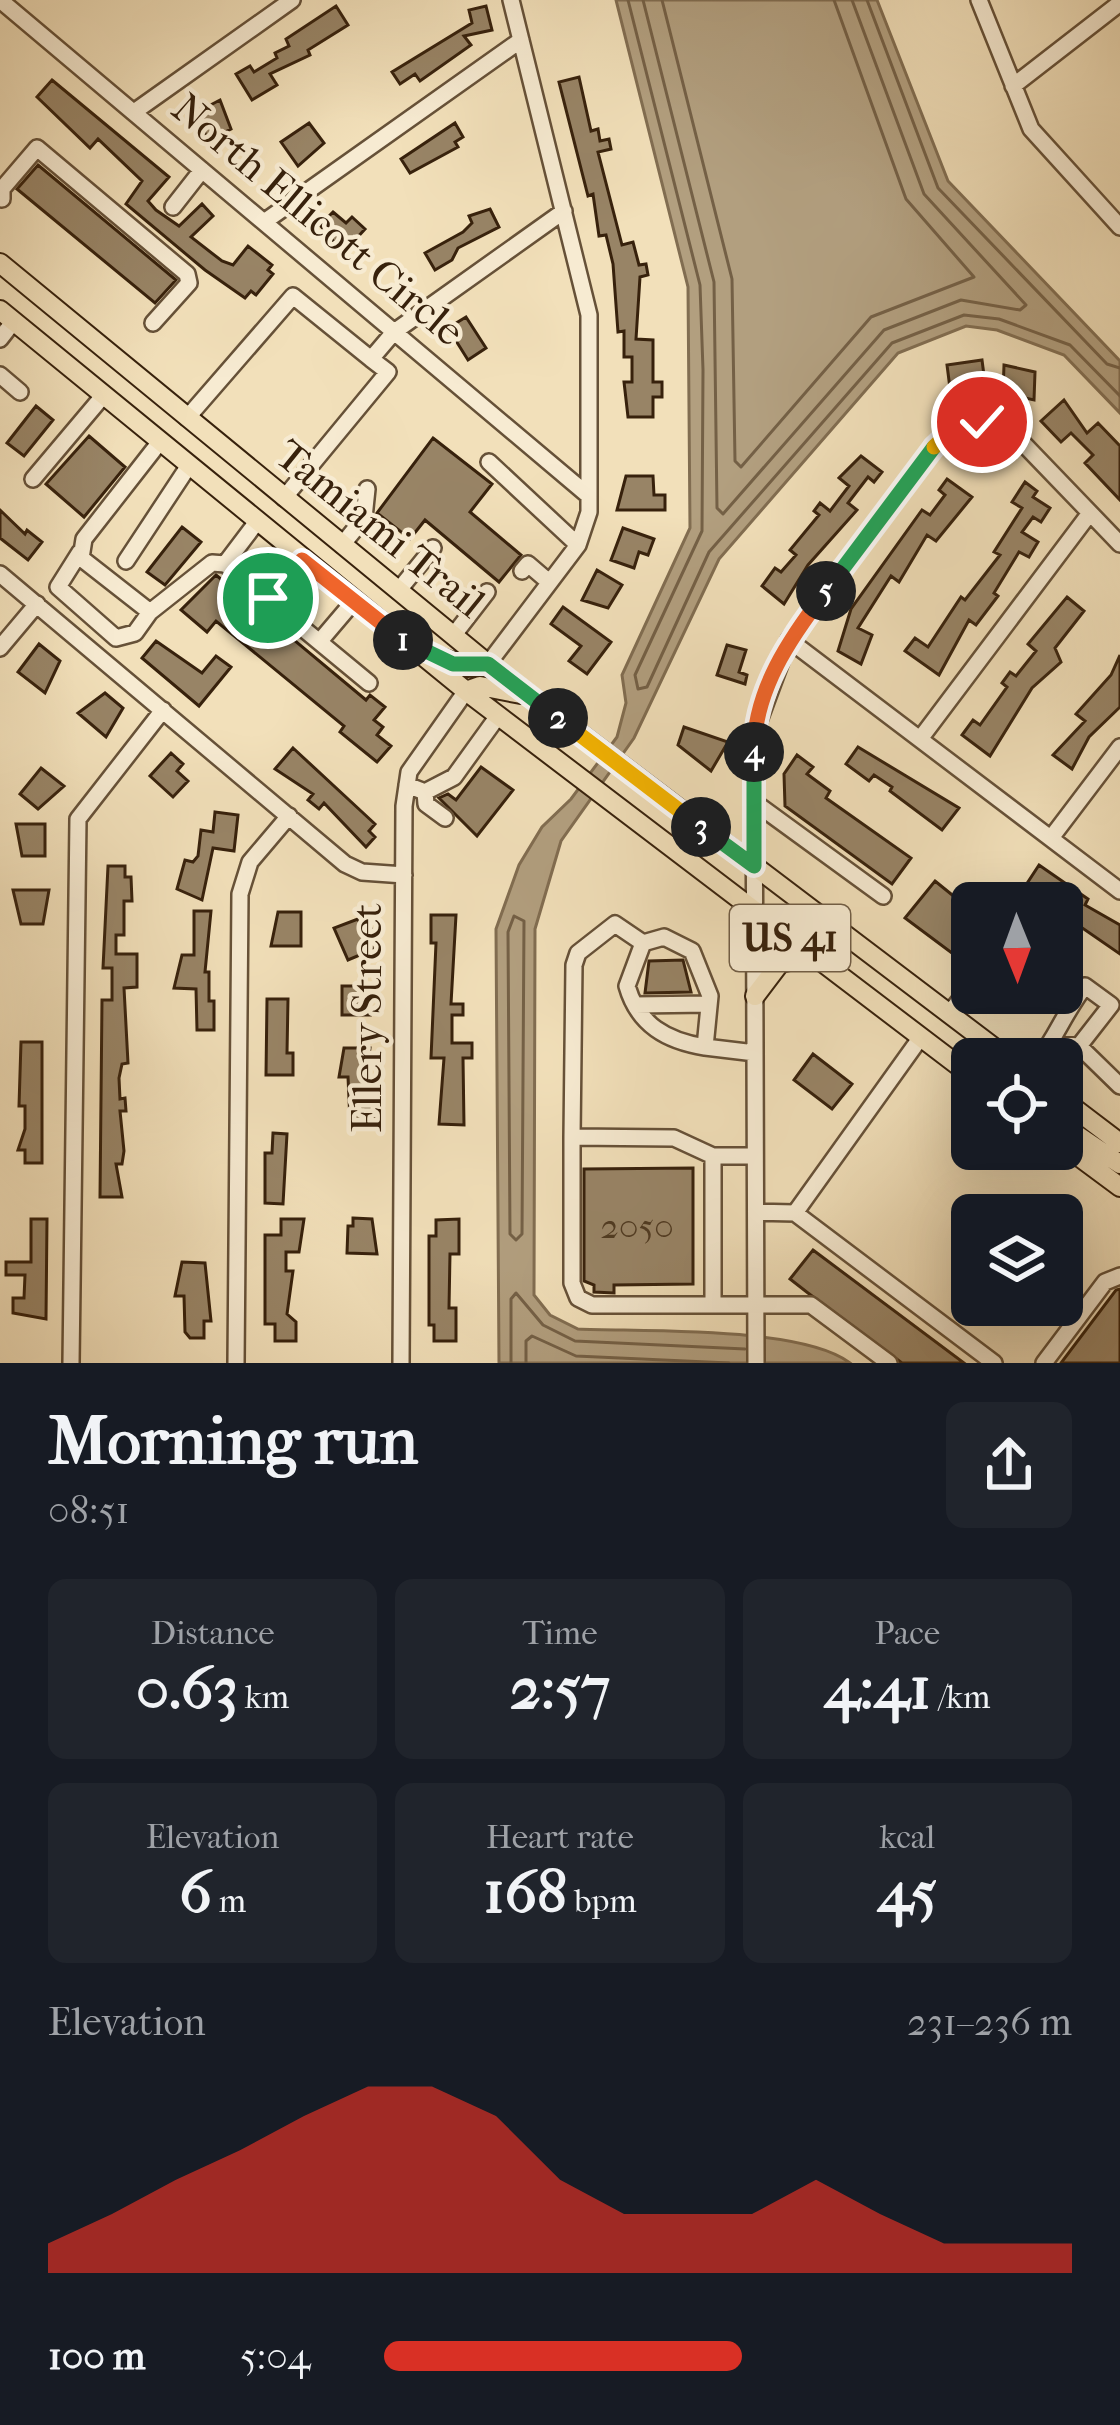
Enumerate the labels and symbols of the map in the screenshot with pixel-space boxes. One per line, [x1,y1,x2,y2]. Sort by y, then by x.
street label: North Ellicott Circle [162,84,474,356]
pin [931,371,1033,473]
street label: Tamiami Trail [266,430,494,628]
pin [217,547,319,649]
pin: 5 [796,561,856,621]
pin: 1 [373,610,433,670]
pin: 2 [528,688,588,748]
pin: 4 [724,722,784,782]
pin: 3 [671,797,731,857]
north arrow [951,882,1083,1014]
street label: Ellery Street [343,903,392,1133]
road number: US 41 [730,905,850,971]
house number: 2050 [600,1205,674,1247]

